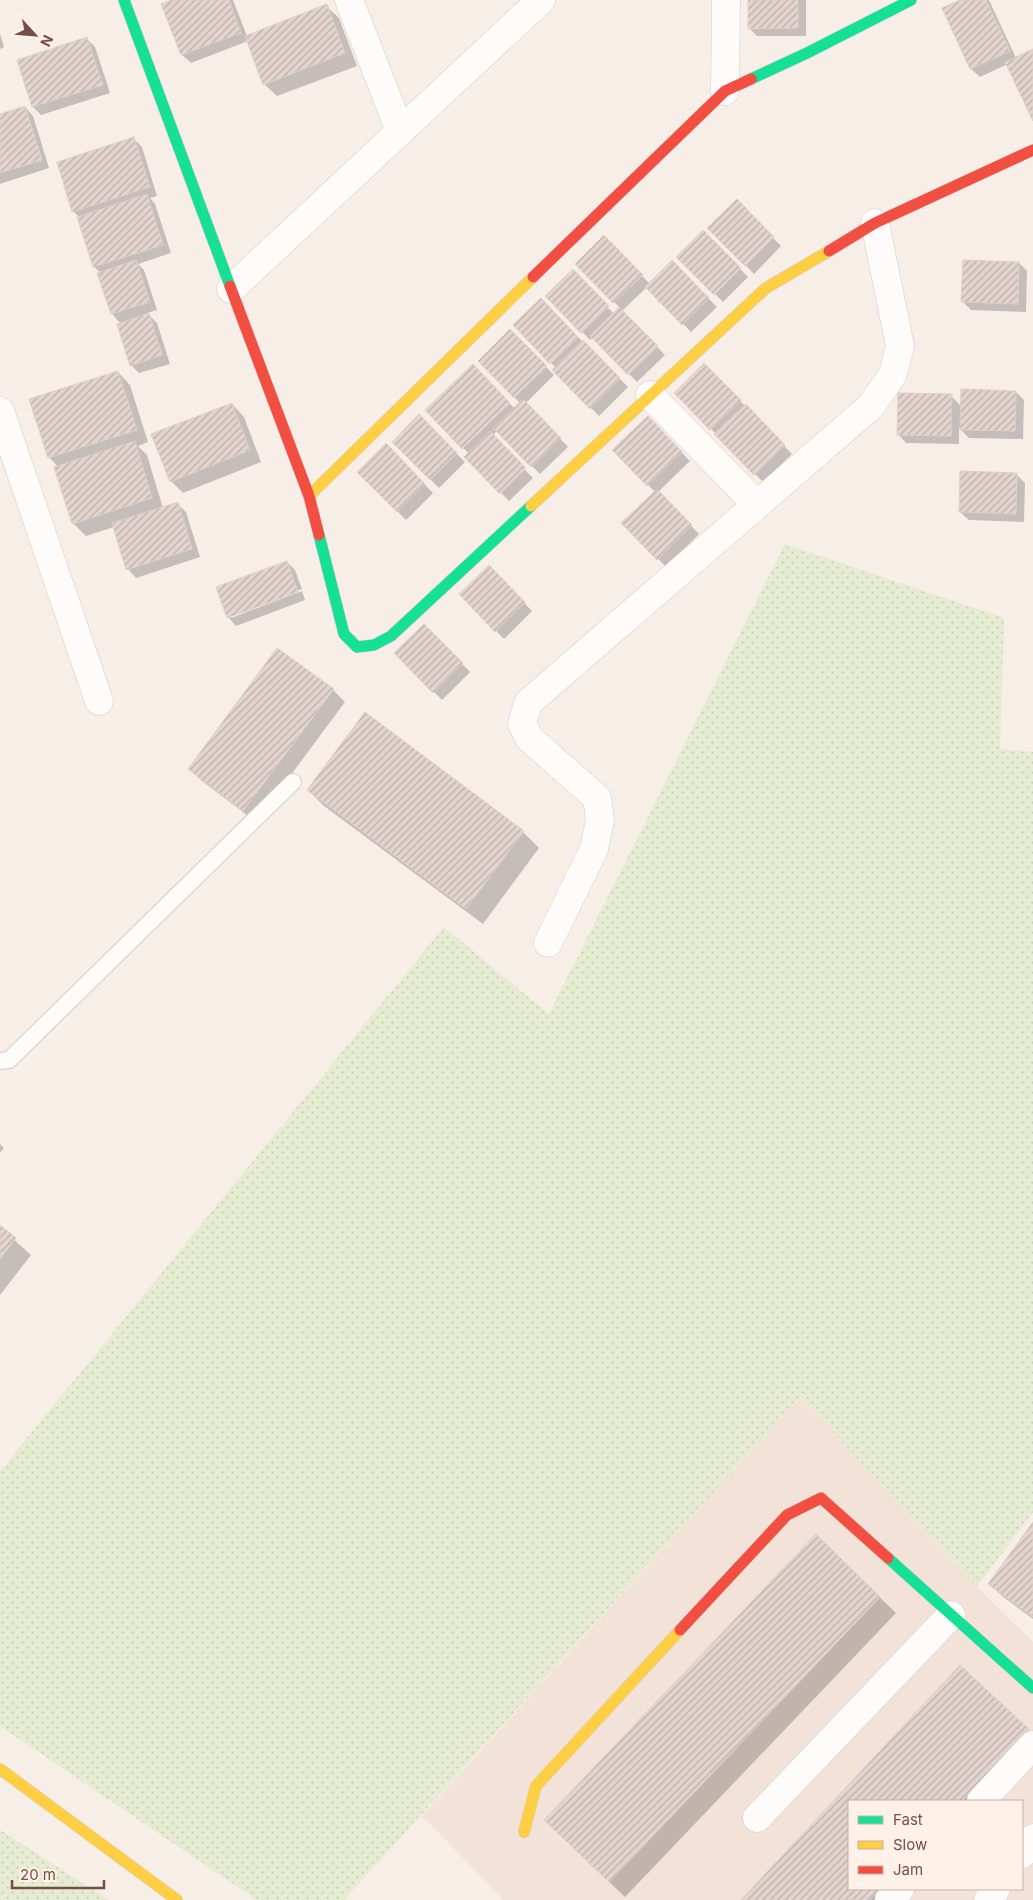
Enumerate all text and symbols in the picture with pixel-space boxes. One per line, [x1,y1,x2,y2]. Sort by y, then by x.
north arrow [10,10,60,60]
text: N [37,32,57,49]
legend [848,1800,1023,1890]
text: Fast [893,1810,923,1829]
text: Slow [893,1835,927,1854]
scale bar [12,1858,105,1890]
text: Jam [893,1860,923,1879]
text: 20 m [20,1865,56,1884]

